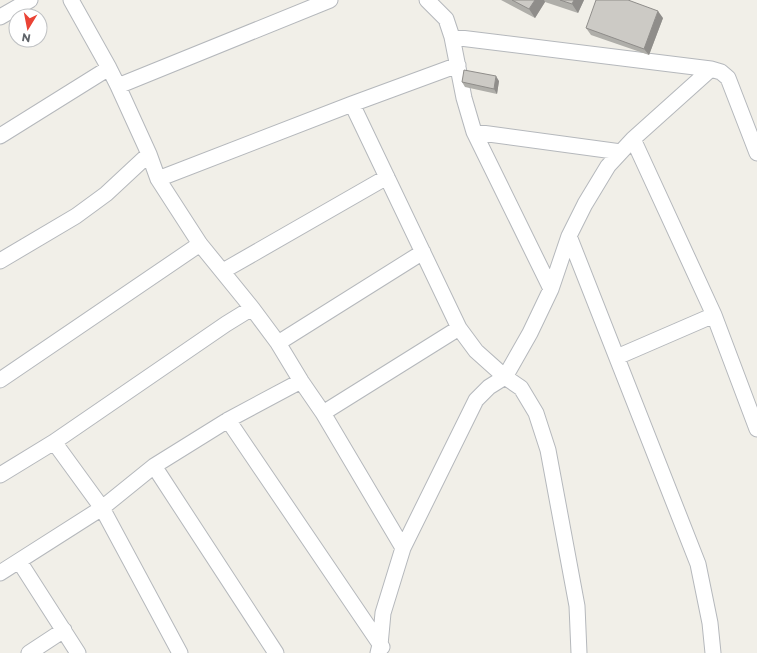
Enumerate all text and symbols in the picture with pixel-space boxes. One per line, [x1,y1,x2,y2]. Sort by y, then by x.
north arrow [8,8,48,48]
text: N [21,30,32,46]

